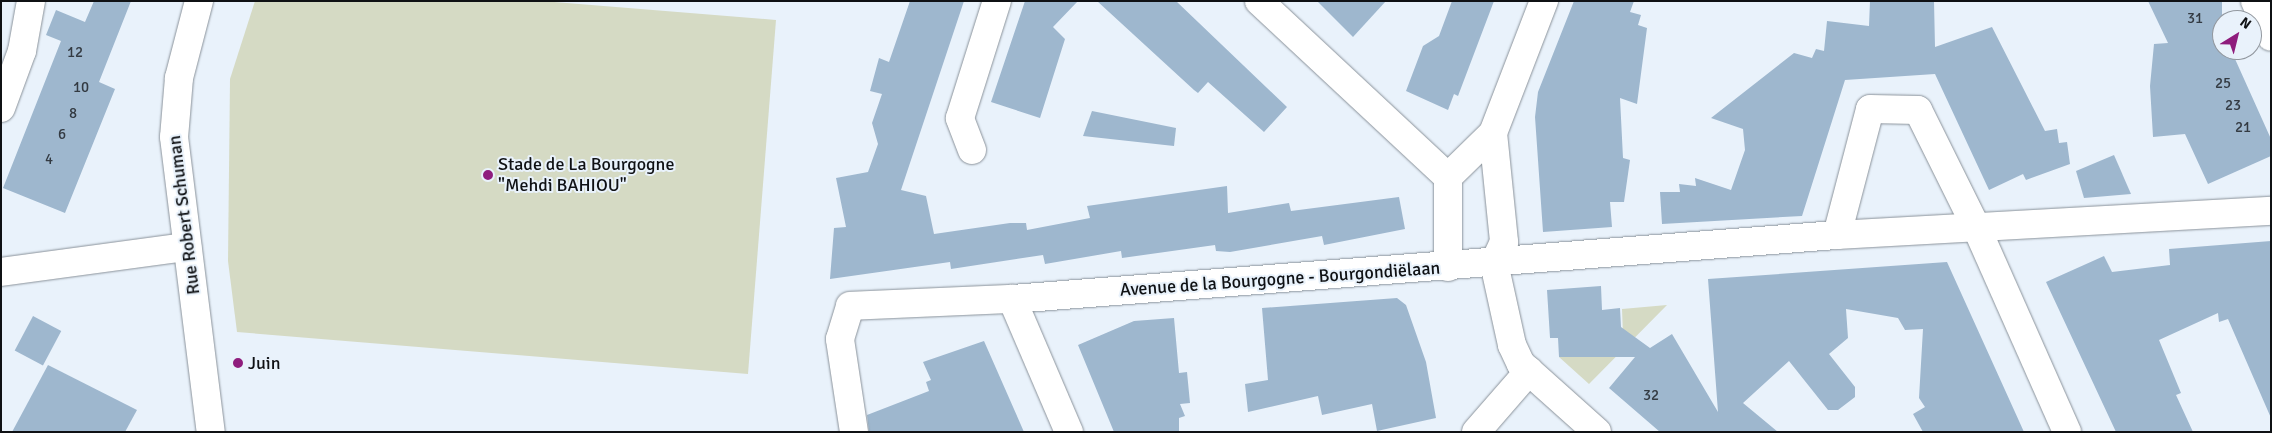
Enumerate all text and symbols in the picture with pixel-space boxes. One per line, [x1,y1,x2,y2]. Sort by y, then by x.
house number: 31 [2187,10,2203,28]
north arrow [2212,10,2262,60]
text: N [2237,14,2254,33]
house number: 12 [67,44,83,62]
house number: 25 [2215,75,2231,93]
house number: 10 [73,79,89,97]
house number: 23 [2225,97,2241,115]
house number: 8 [69,105,77,123]
house number: 21 [2235,119,2251,137]
house number: 6 [58,126,66,144]
street label: Rue Robert Schuman [164,134,204,296]
house number: 4 [45,151,53,169]
place label: Stade de La Bourgogne "Mehdi BAHIOU" [498,154,674,196]
marker: Stade de La Bourgogne "Mehdi BAHIOU" [482,169,494,181]
street label: Avenue de la Bourgogne - Bourgondiëlaan [1119,257,1441,301]
place label: Juin [248,352,281,374]
marker: Juin [232,357,244,369]
house number: 32 [1643,387,1659,405]

